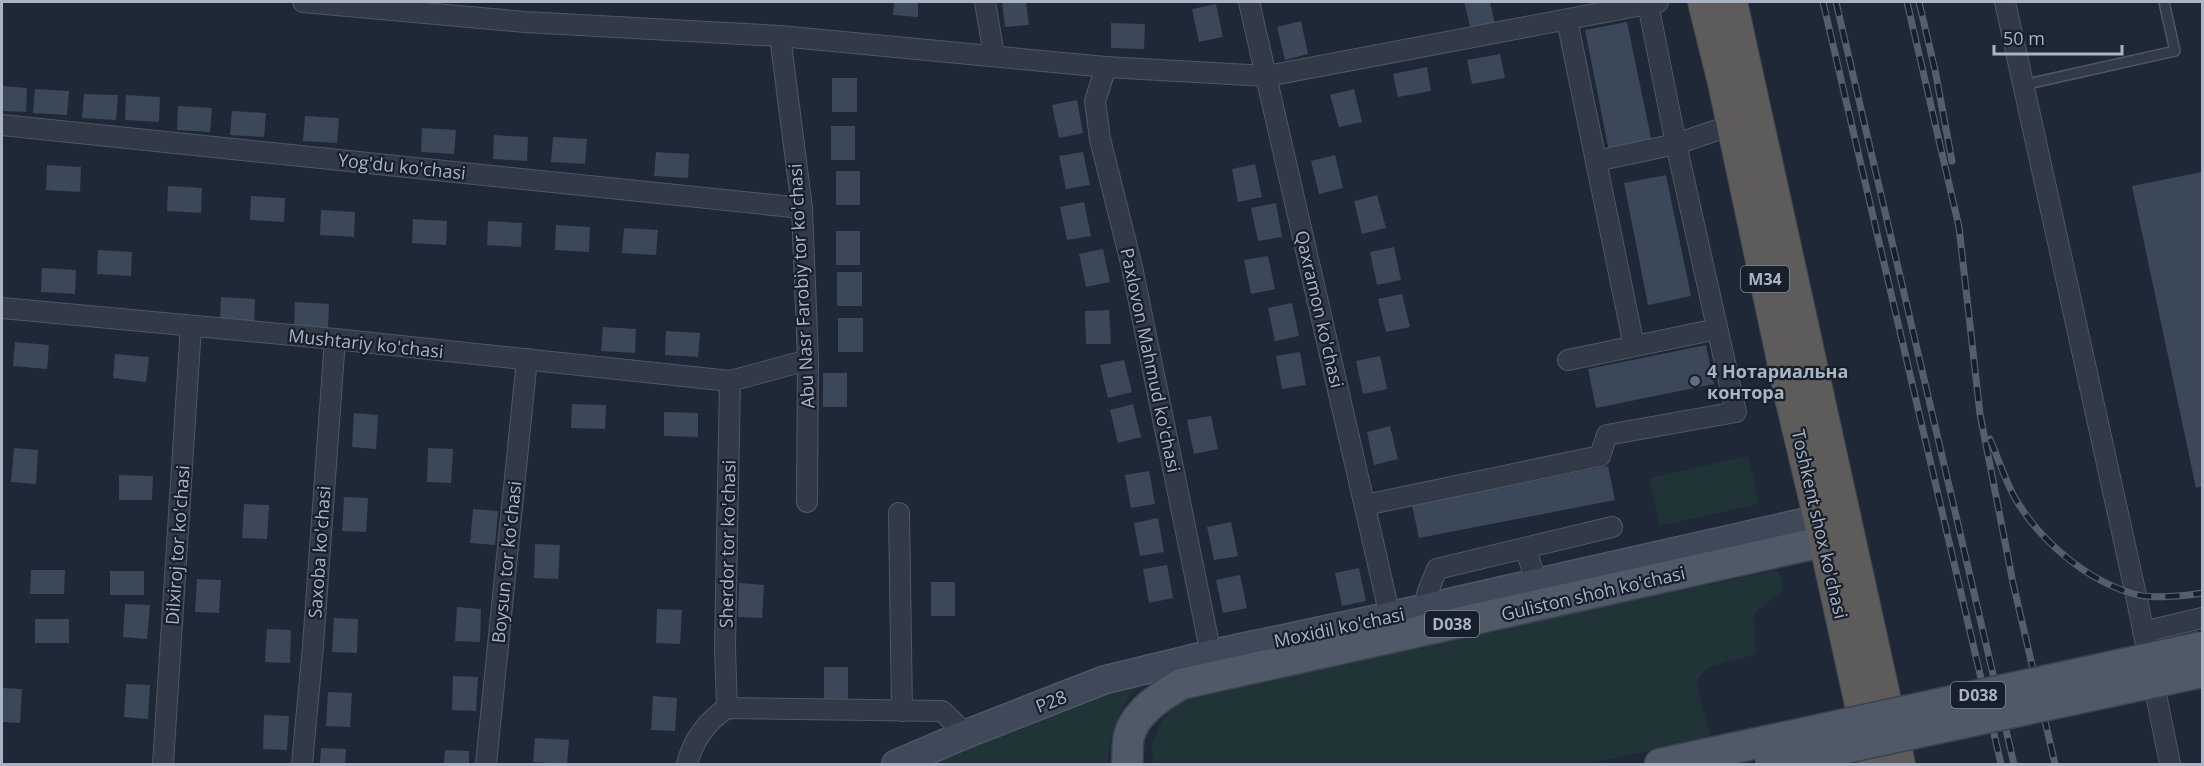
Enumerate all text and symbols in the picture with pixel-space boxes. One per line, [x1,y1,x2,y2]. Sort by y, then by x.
scale bar [1994,18,2122,56]
text: 50 m [2003,26,2045,50]
street label: Yog'du ko'chasi [337,147,467,185]
street label: Abu Nasr Farobiy tor ko'chasi [783,163,819,409]
street label: Qaxramon ko'chasi [1290,228,1350,390]
street label: Paxlovon Mahmud ko'chasi [1115,246,1187,474]
road number: M34 [1741,266,1789,292]
street label: Mushtariy ko'chasi [287,323,445,363]
place label: 4 Нотариальна контора [1707,359,1848,404]
marker: 4 Нотариальна контора [1688,374,1702,388]
street label: Toshkent shox ko'chasi [1787,427,1853,621]
street label: Sherdor tor ko'chasi [714,460,740,628]
street label: Dilxiroj tor ko'chasi [159,464,195,626]
street label: Boysun tor ko'chasi [486,480,526,644]
street label: Saxoba ko'chasi [302,485,336,619]
street label: Guliston shoh ko'chasi [1499,560,1687,626]
street label: Moxidil ko'chasi [1272,601,1406,653]
road number: D038 [1425,611,1479,637]
road number: D038 [1951,682,2005,708]
street label: Р28 [1032,684,1070,718]

